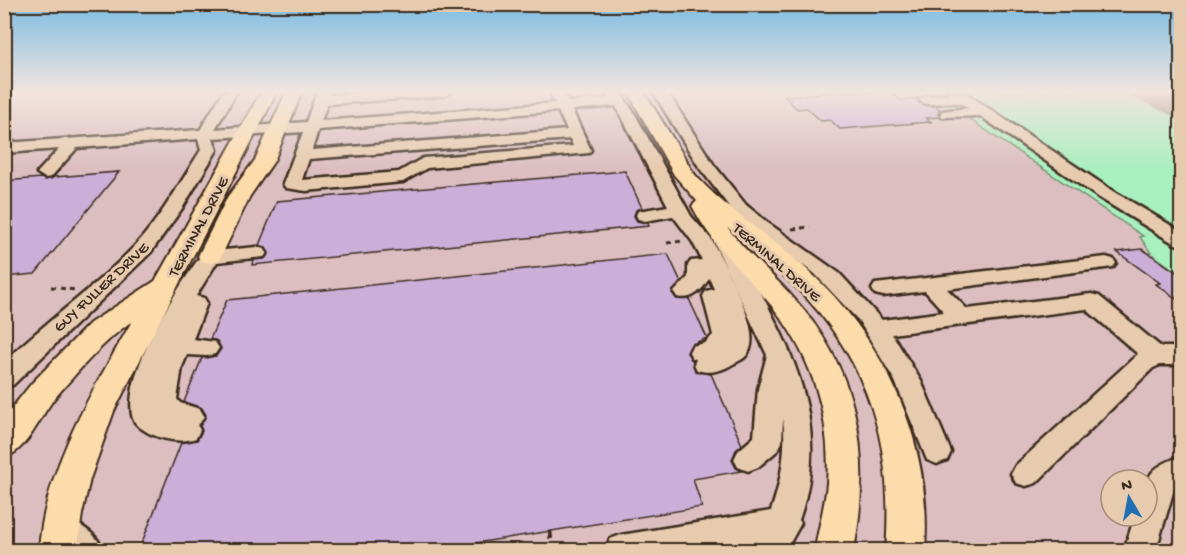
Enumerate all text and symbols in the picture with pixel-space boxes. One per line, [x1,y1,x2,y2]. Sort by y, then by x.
street label: TERMINAL DRIVE [165,173,235,282]
street label: TERMINAL DRIVE [727,220,824,308]
street label: GUY FULLER DRIVE [51,239,155,338]
north arrow [1099,468,1159,528]
text: N [1120,476,1134,497]

